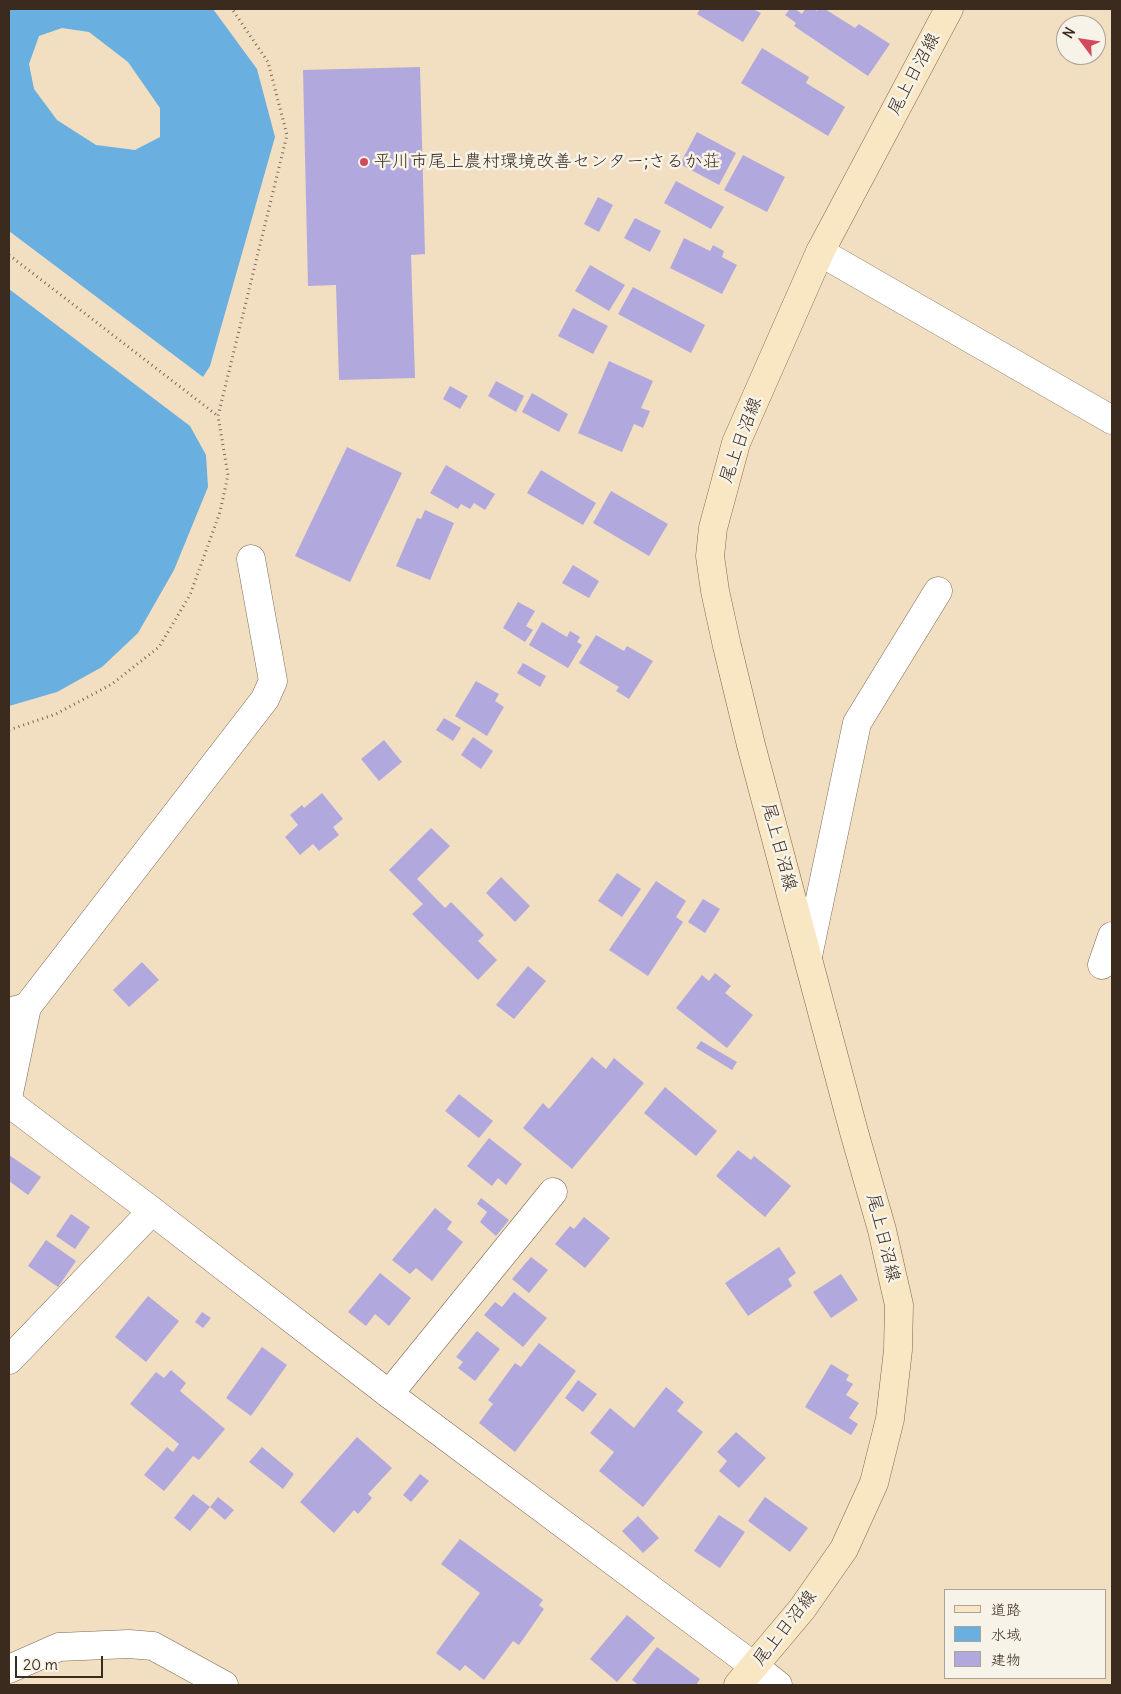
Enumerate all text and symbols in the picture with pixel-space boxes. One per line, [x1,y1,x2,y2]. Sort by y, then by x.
north arrow [1056,15,1106,65]
text: N [1059,24,1079,42]
street label: 尾上日沼線 [883,29,945,119]
place label: 平川市尾上農村環境改善センター;さるか荘 [374,151,720,173]
marker: 平川市尾上農村環境改善センター;さるか荘 [358,156,370,168]
street label: 尾上日沼線 [715,394,767,486]
street label: 尾上日沼線 [757,801,801,893]
street label: 尾上日沼線 [862,1192,904,1284]
street label: 尾上日沼線 [749,1586,821,1670]
legend [944,1589,1106,1679]
text: 道路 [991,1600,1021,1619]
text: 水域 [991,1625,1021,1644]
scale bar [18,1646,105,1678]
text: 建物 [991,1650,1021,1669]
text: 20 m [23,1655,58,1674]

